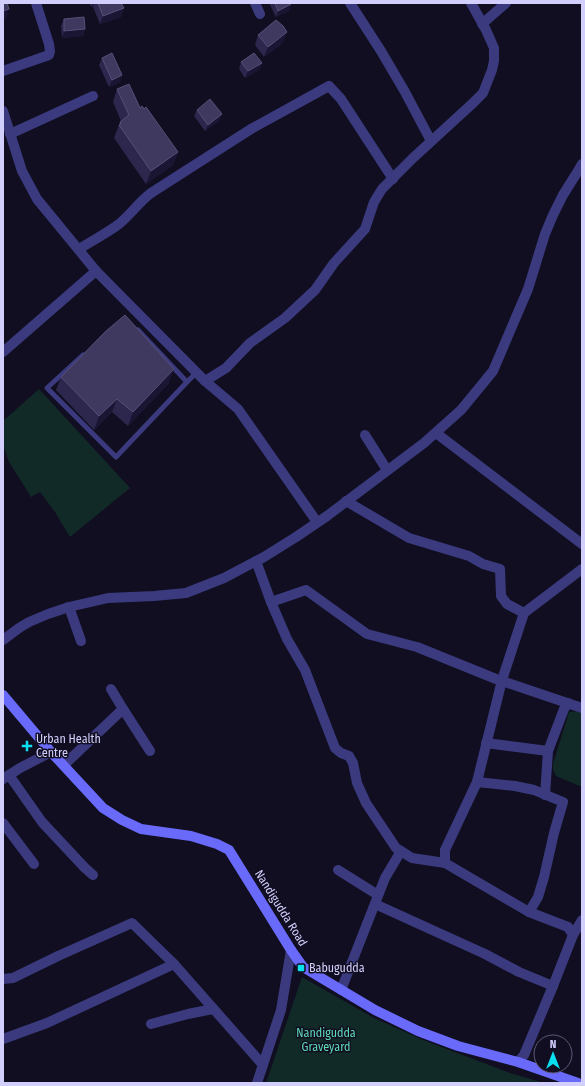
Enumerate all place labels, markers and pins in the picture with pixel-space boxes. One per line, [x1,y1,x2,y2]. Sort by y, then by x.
place label: Urban Health Centre [36,732,101,760]
marker: Urban Health Centre [21,740,33,752]
place label: Babugudda [309,961,365,975]
marker: Babugudda [296,963,306,973]

